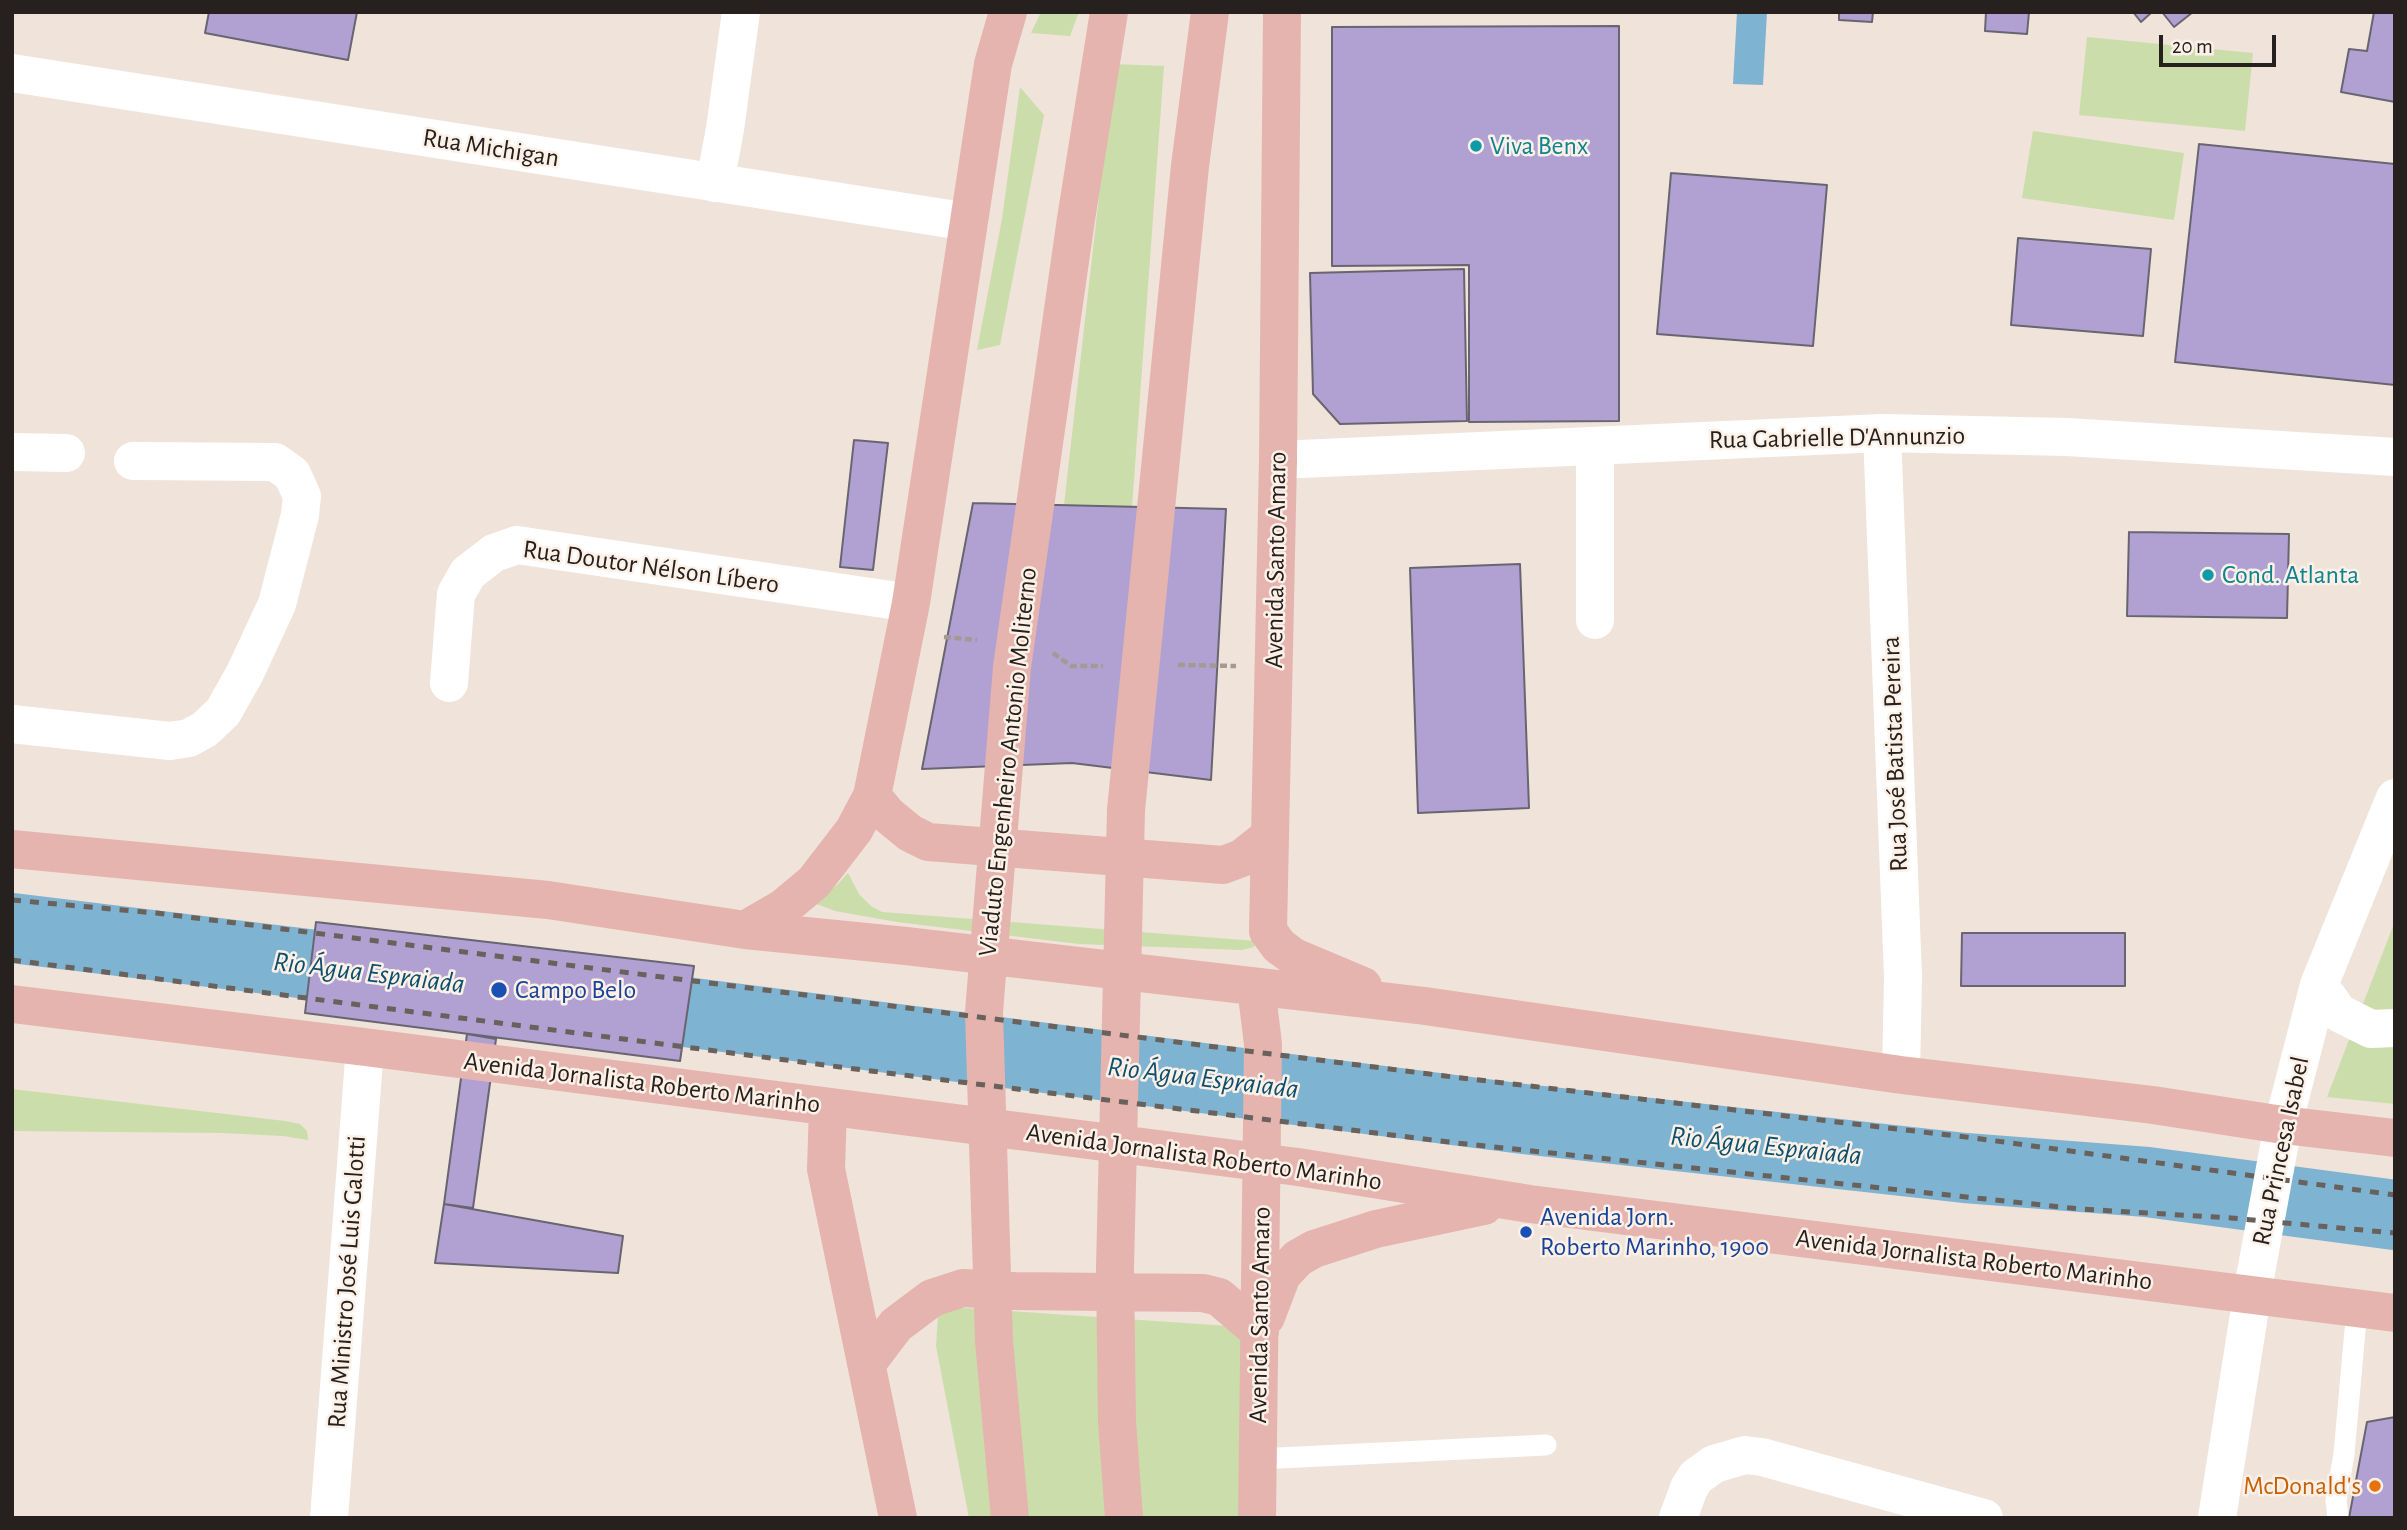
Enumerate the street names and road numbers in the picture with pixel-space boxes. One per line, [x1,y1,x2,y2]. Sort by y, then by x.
street label: Rua Michigan [421,122,561,174]
street label: Rua Gabrielle D'Annunzio [1709,420,1965,456]
street label: Avenida Santo Amaro [1259,451,1293,669]
street label: Rua Doutor Nélson Líbero [521,534,781,600]
street label: Viaduto Engenheiro Antonio Moliterno [972,566,1044,958]
street label: Rua José Batista Pereira [1875,636,1915,872]
street label: Avenida Jornalista Roberto Marinho [462,1046,822,1120]
street label: Rua Princesa Isabel [2246,1054,2316,1248]
street label: Avenida Jornalista Roberto Marinho [1024,1117,1384,1197]
street label: Rua Ministro José Luis Galotti [321,1135,373,1429]
street label: Avenida Santo Amaro [1243,1206,1277,1424]
street label: Avenida Jornalista Roberto Marinho [1794,1223,2154,1297]

